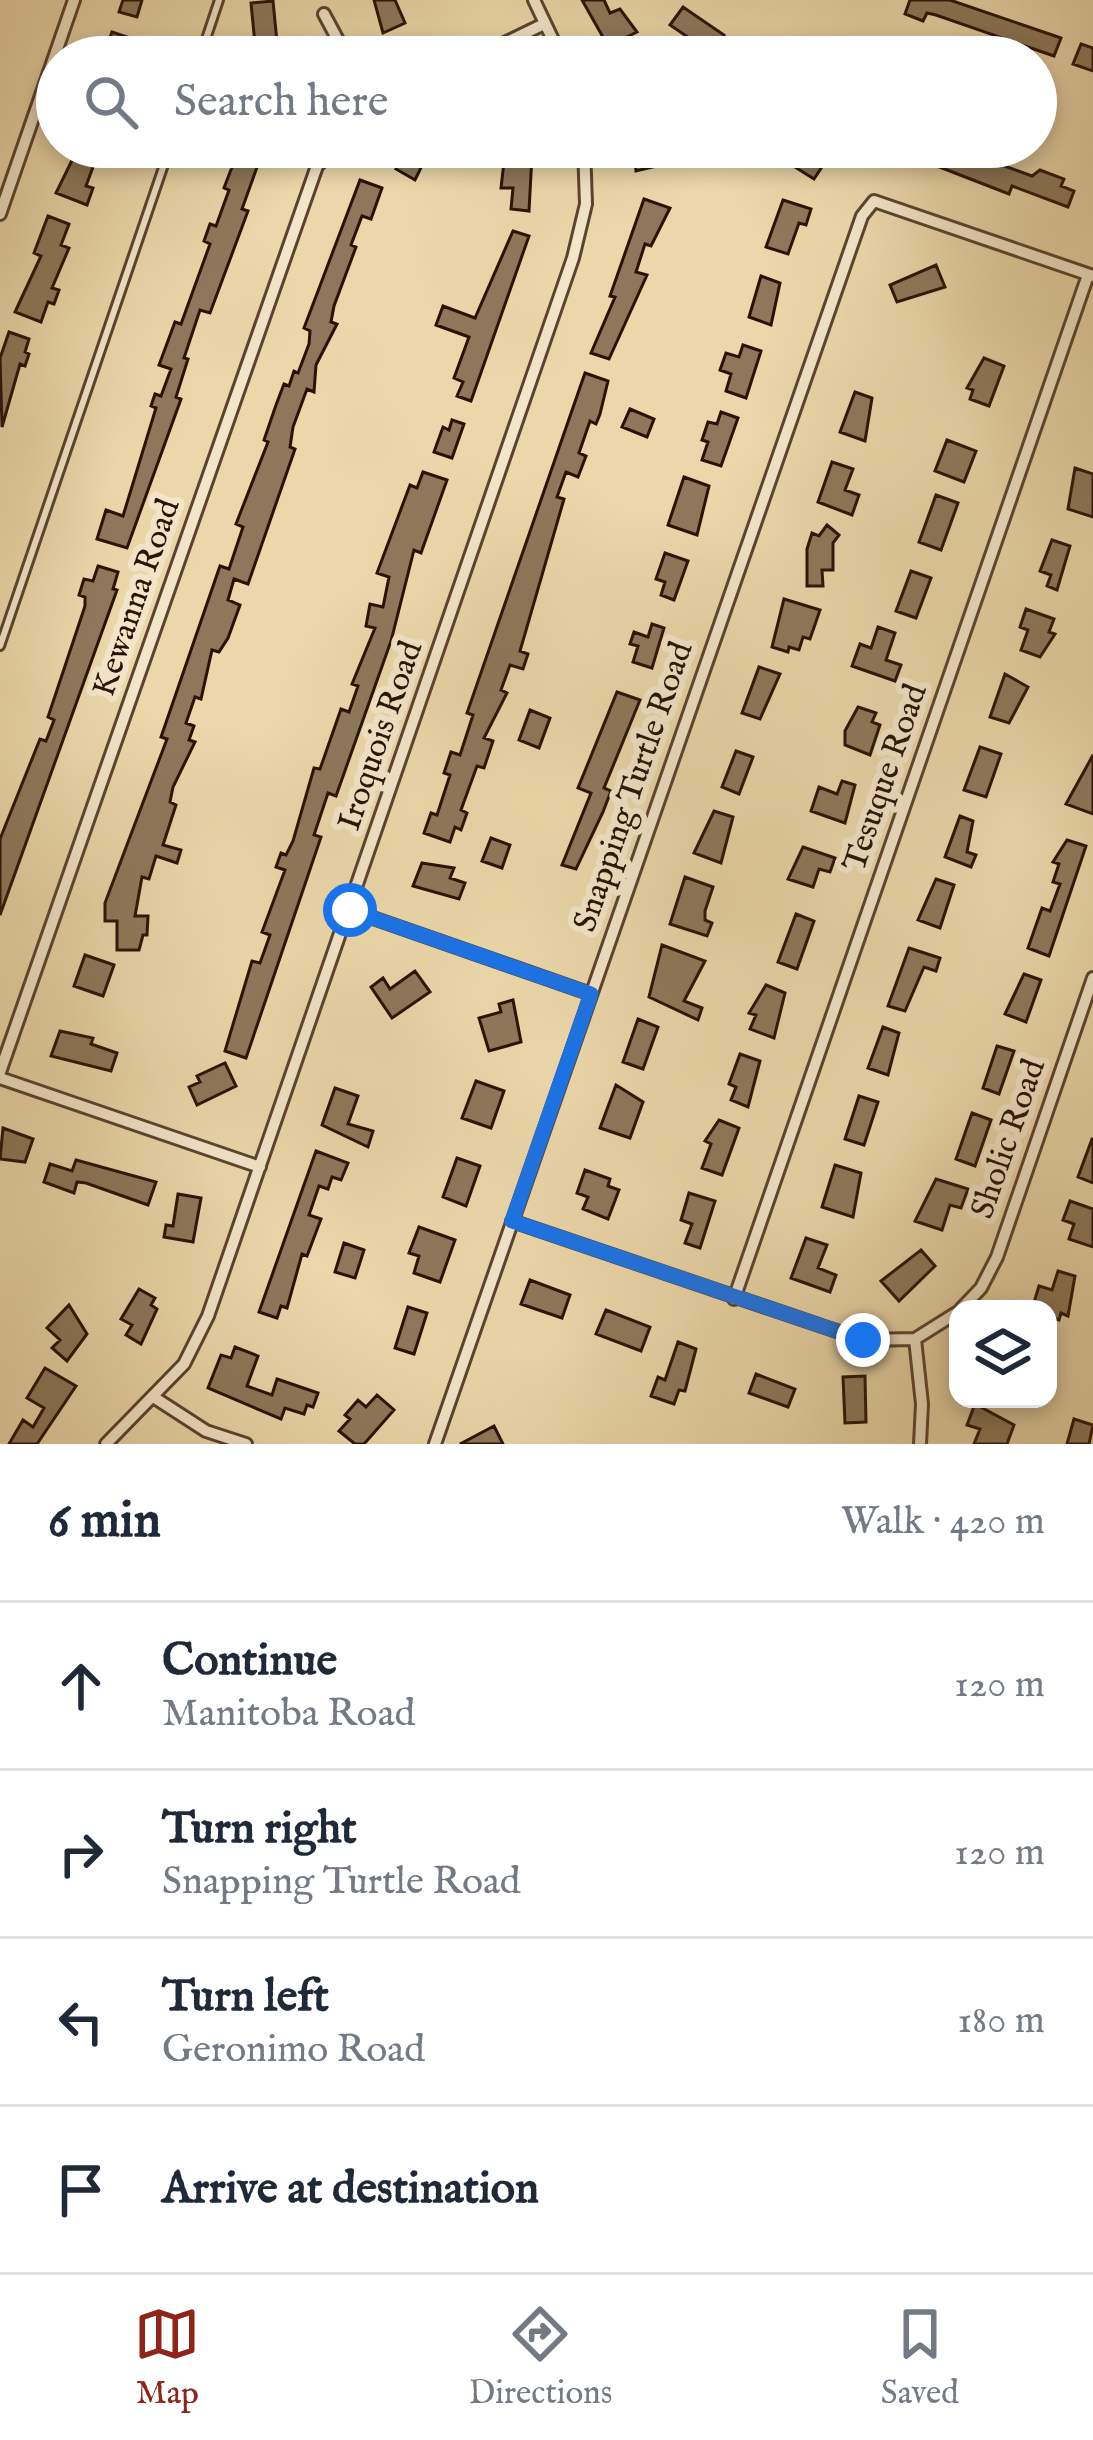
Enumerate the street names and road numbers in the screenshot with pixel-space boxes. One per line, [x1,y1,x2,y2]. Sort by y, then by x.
street label: Kewanna Road [84,493,191,702]
street label: Iroquois Road [329,636,433,836]
street label: Snapping Turtle Road [565,636,703,937]
street label: Tesuque Road [834,678,938,877]
street label: Sholic Road [962,1053,1056,1224]

